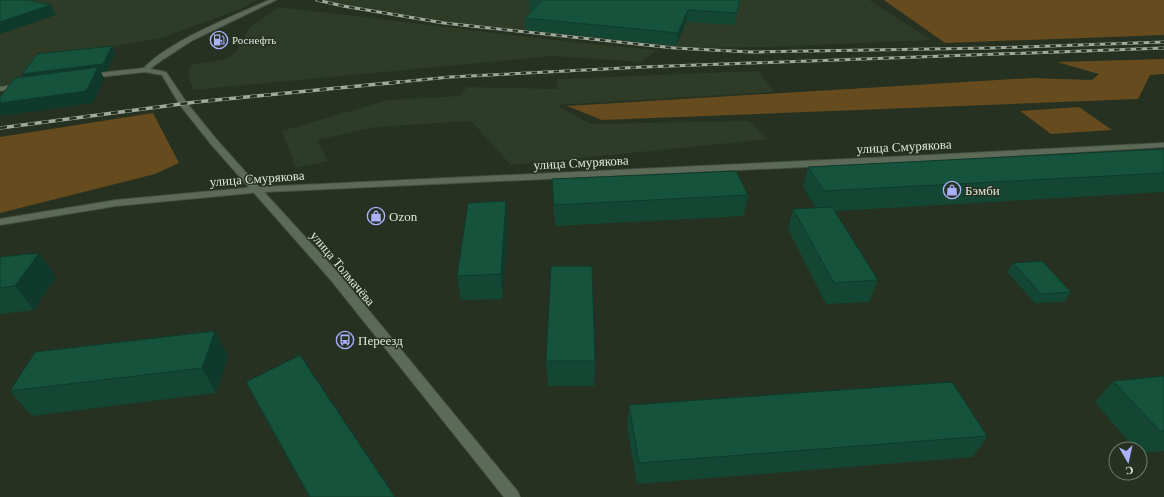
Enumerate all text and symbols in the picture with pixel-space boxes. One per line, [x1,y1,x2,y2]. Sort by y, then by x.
fuel station icon: Роснефть [209,30,229,50]
place label: Роснефть [232,34,276,46]
street label: улица Смурякова [856,137,952,156]
street label: улица Смурякова [533,153,629,172]
street label: улица Смурякова [209,168,305,189]
shop icon: Бэмби [942,180,962,200]
place label: Бэмби [965,183,1000,198]
shop icon: Ozon [366,206,386,226]
place label: Ozon [389,209,418,224]
street label: улица Толмачёва [307,228,378,309]
bus stop icon: Переезд [335,330,355,350]
place label: Переезд [358,333,403,348]
north arrow [1108,441,1148,481]
text: С [1125,464,1134,477]

